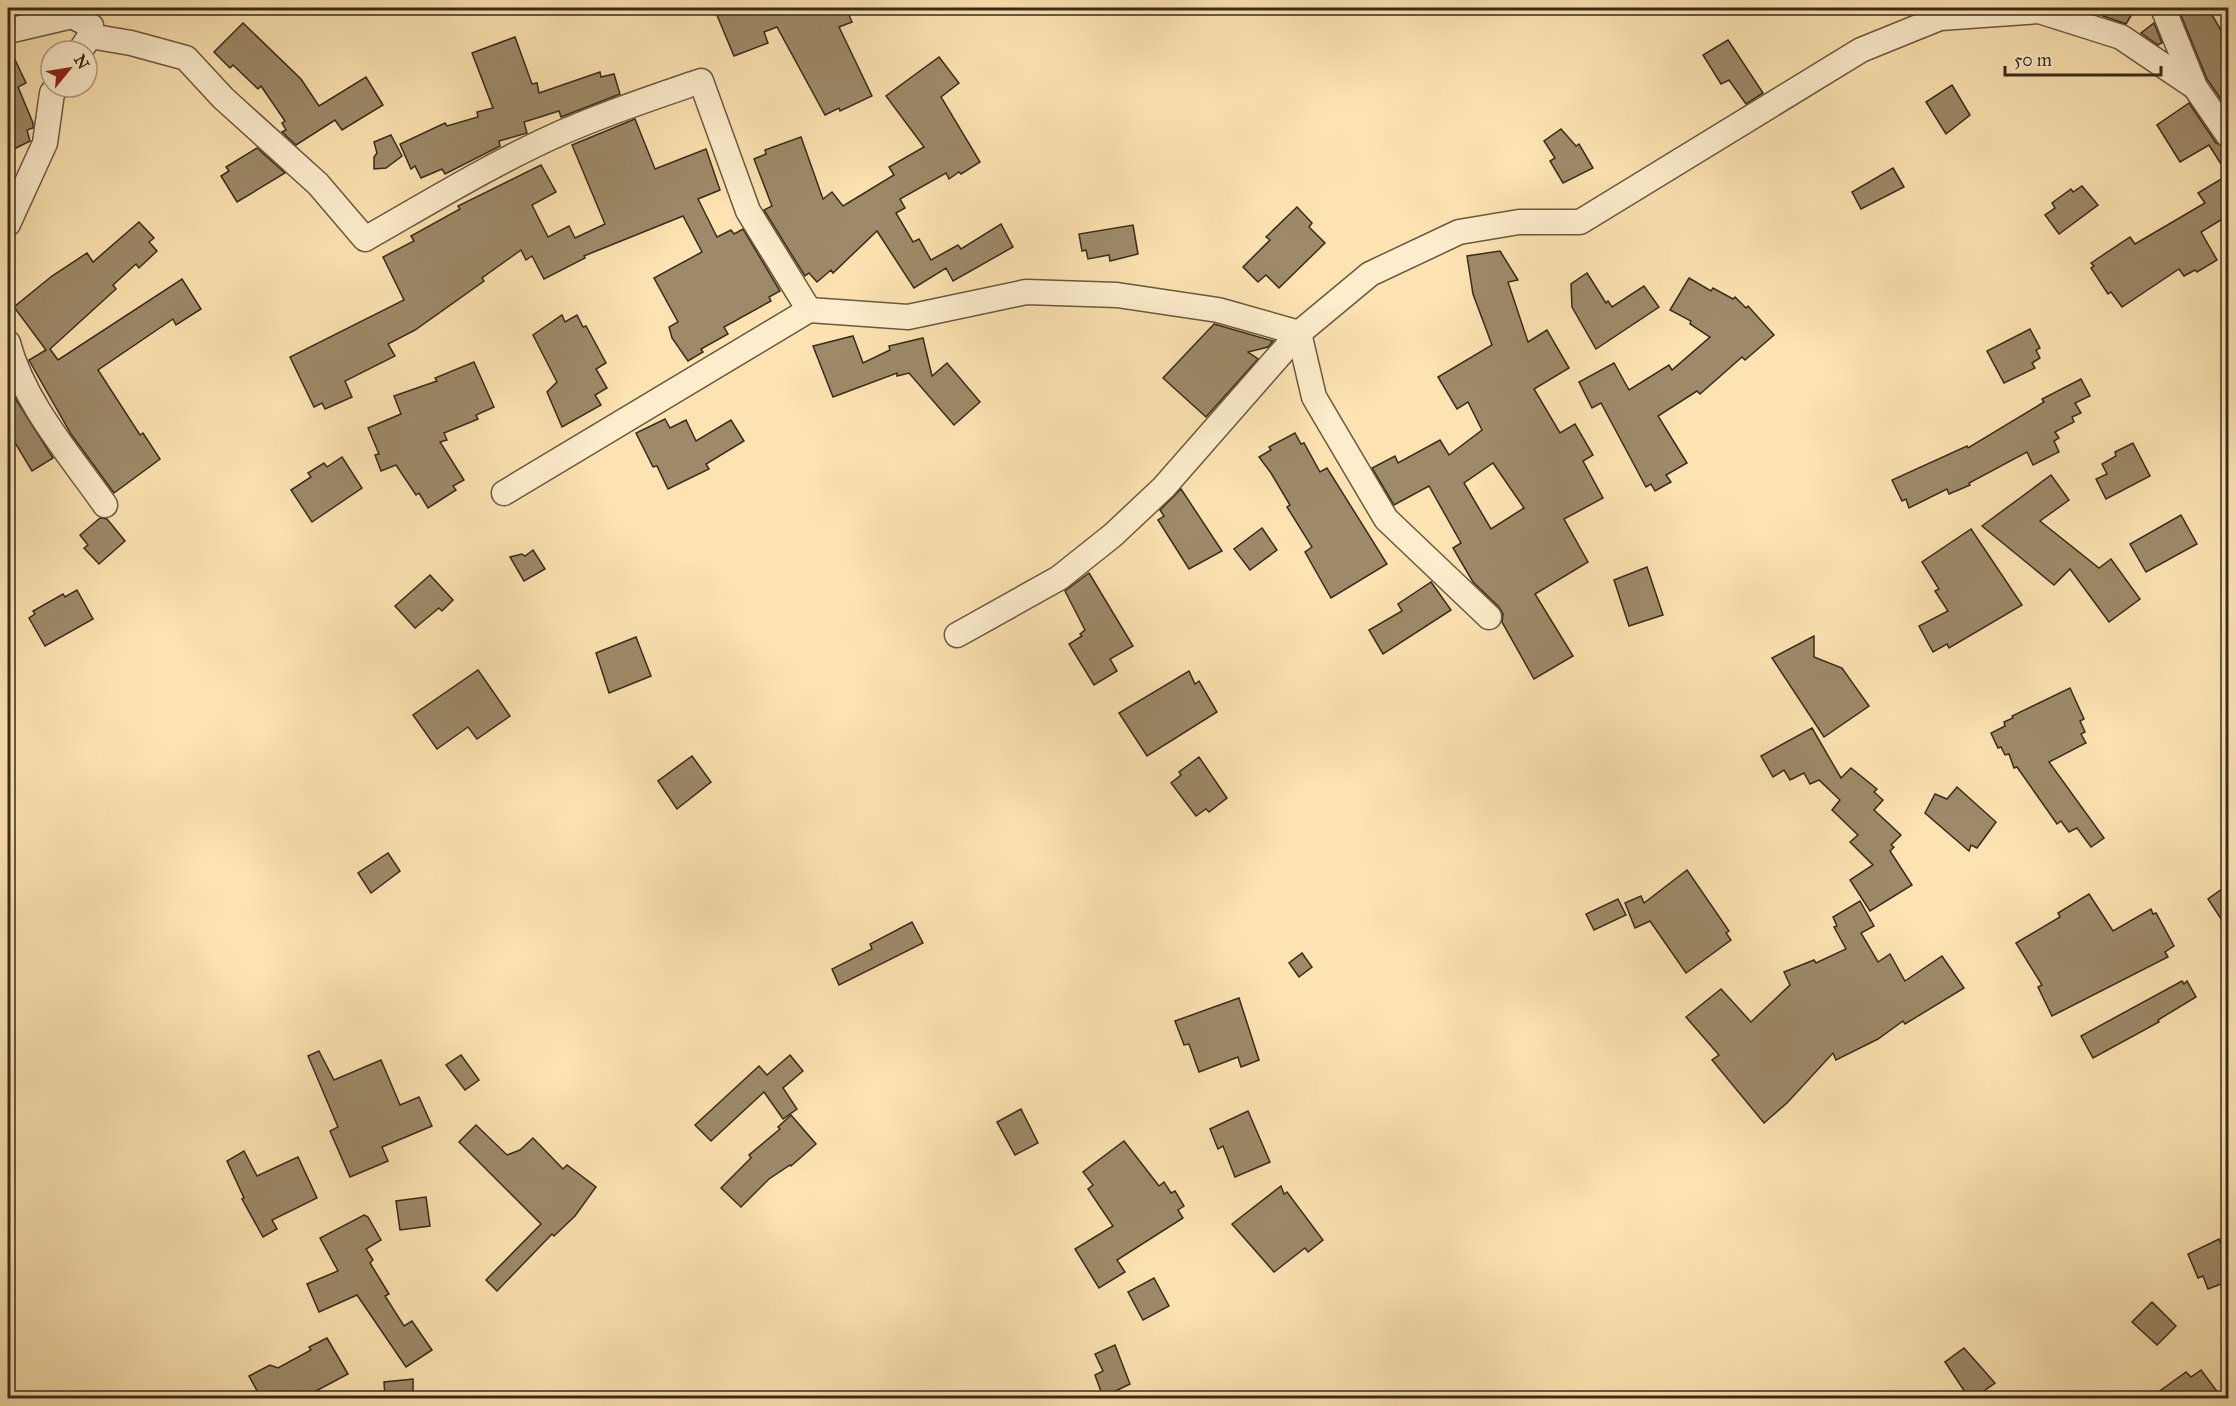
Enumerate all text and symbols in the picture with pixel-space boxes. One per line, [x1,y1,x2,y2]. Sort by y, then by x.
north arrow [39,39,99,99]
scale bar [2005,39,2161,77]
text: 50 m [2014,49,2052,71]
text: N [70,51,93,73]

